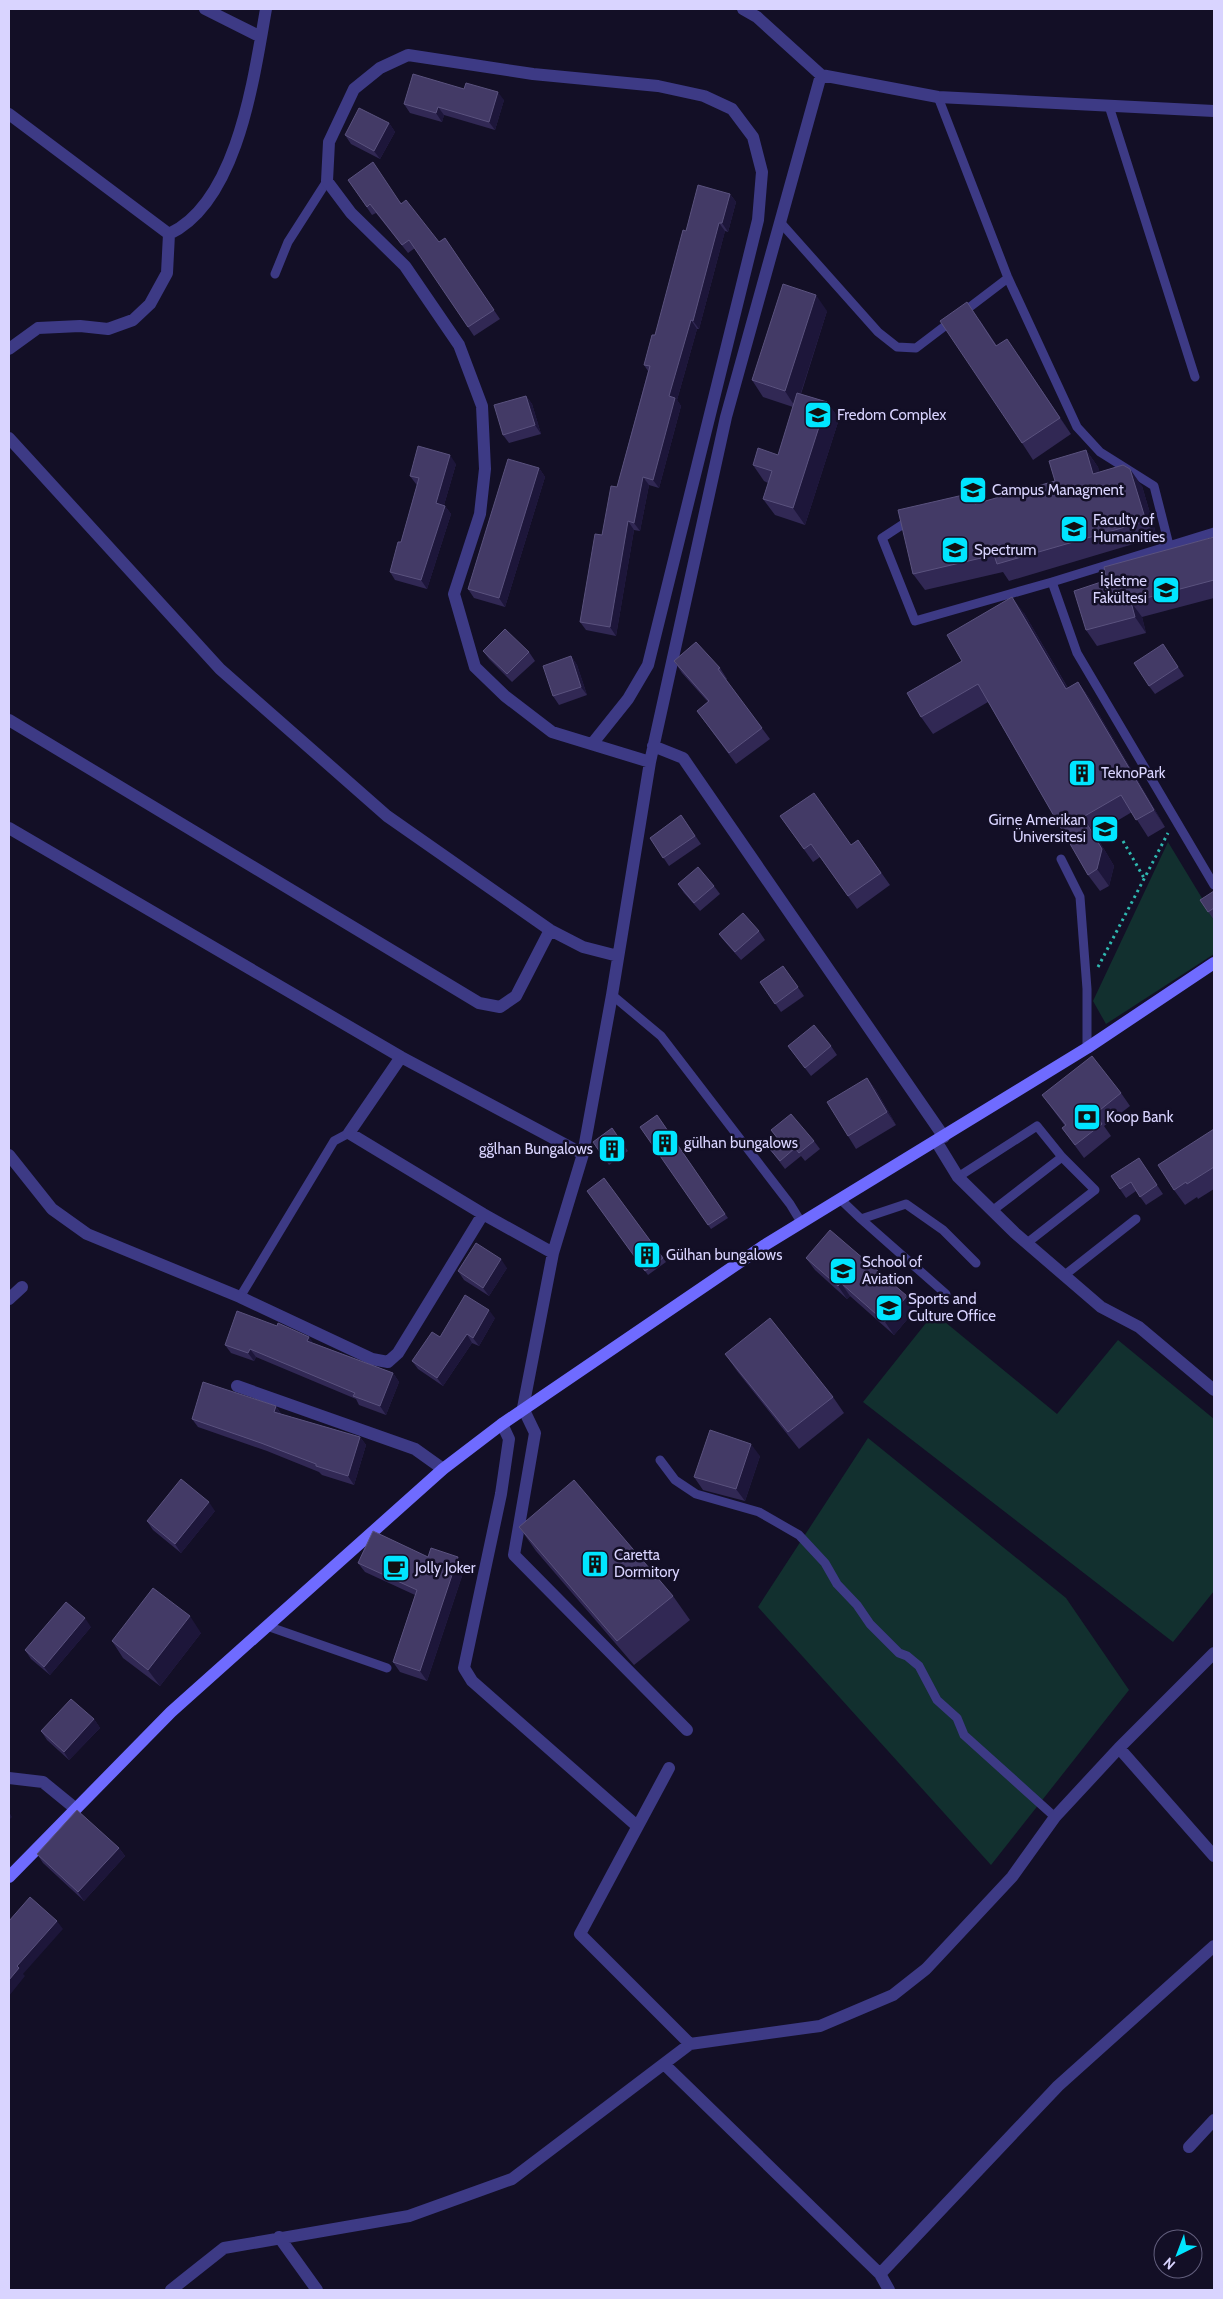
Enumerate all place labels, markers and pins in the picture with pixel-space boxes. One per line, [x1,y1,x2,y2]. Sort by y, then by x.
school or university icon: Fredom Complex [803,400,833,430]
place label: Fredom Complex [837,406,946,424]
school or university icon: Campus Managment [958,475,988,505]
place label: Campus Managment [992,481,1124,499]
place label: Faculty of Humanities [1093,511,1165,546]
school or university icon: Faculty of Humanities [1059,514,1089,544]
school or university icon: Spectrum [940,535,970,565]
place label: Spectrum [974,541,1036,559]
place label: İşletme Fakültesi [1093,571,1147,607]
school or university icon: İşletme Fakültesi [1151,575,1181,605]
building icon: TeknoPark [1067,758,1097,788]
place label: TeknoPark [1101,764,1166,782]
place label: Girne Amerikan Üniversitesi [988,811,1086,846]
school or university icon: Girne Amerikan Üniversitesi [1090,814,1120,844]
bank icon: Koop Bank [1072,1102,1102,1132]
place label: Koop Bank [1106,1108,1174,1126]
building icon: gülhan bungalows [650,1128,680,1158]
building icon: gğlhan Bungalows [597,1134,627,1164]
place label: gülhan bungalows [684,1134,798,1152]
place label: gğlhan Bungalows [479,1140,593,1158]
building icon: Gülhan bungalows [632,1240,662,1270]
place label: Gülhan bungalows [666,1246,782,1264]
place label: School of Aviation [862,1253,922,1288]
school or university icon: School of Aviation [828,1256,858,1286]
place label: Sports and Culture Office [908,1290,996,1325]
school or university icon: Sports and Culture Office [874,1293,904,1323]
place label: Caretta Dormitory [614,1546,680,1581]
building icon: Caretta Dormitory [580,1549,610,1579]
cafe icon: Jolly Joker [381,1553,411,1583]
place label: Jolly Joker [414,1559,476,1577]

